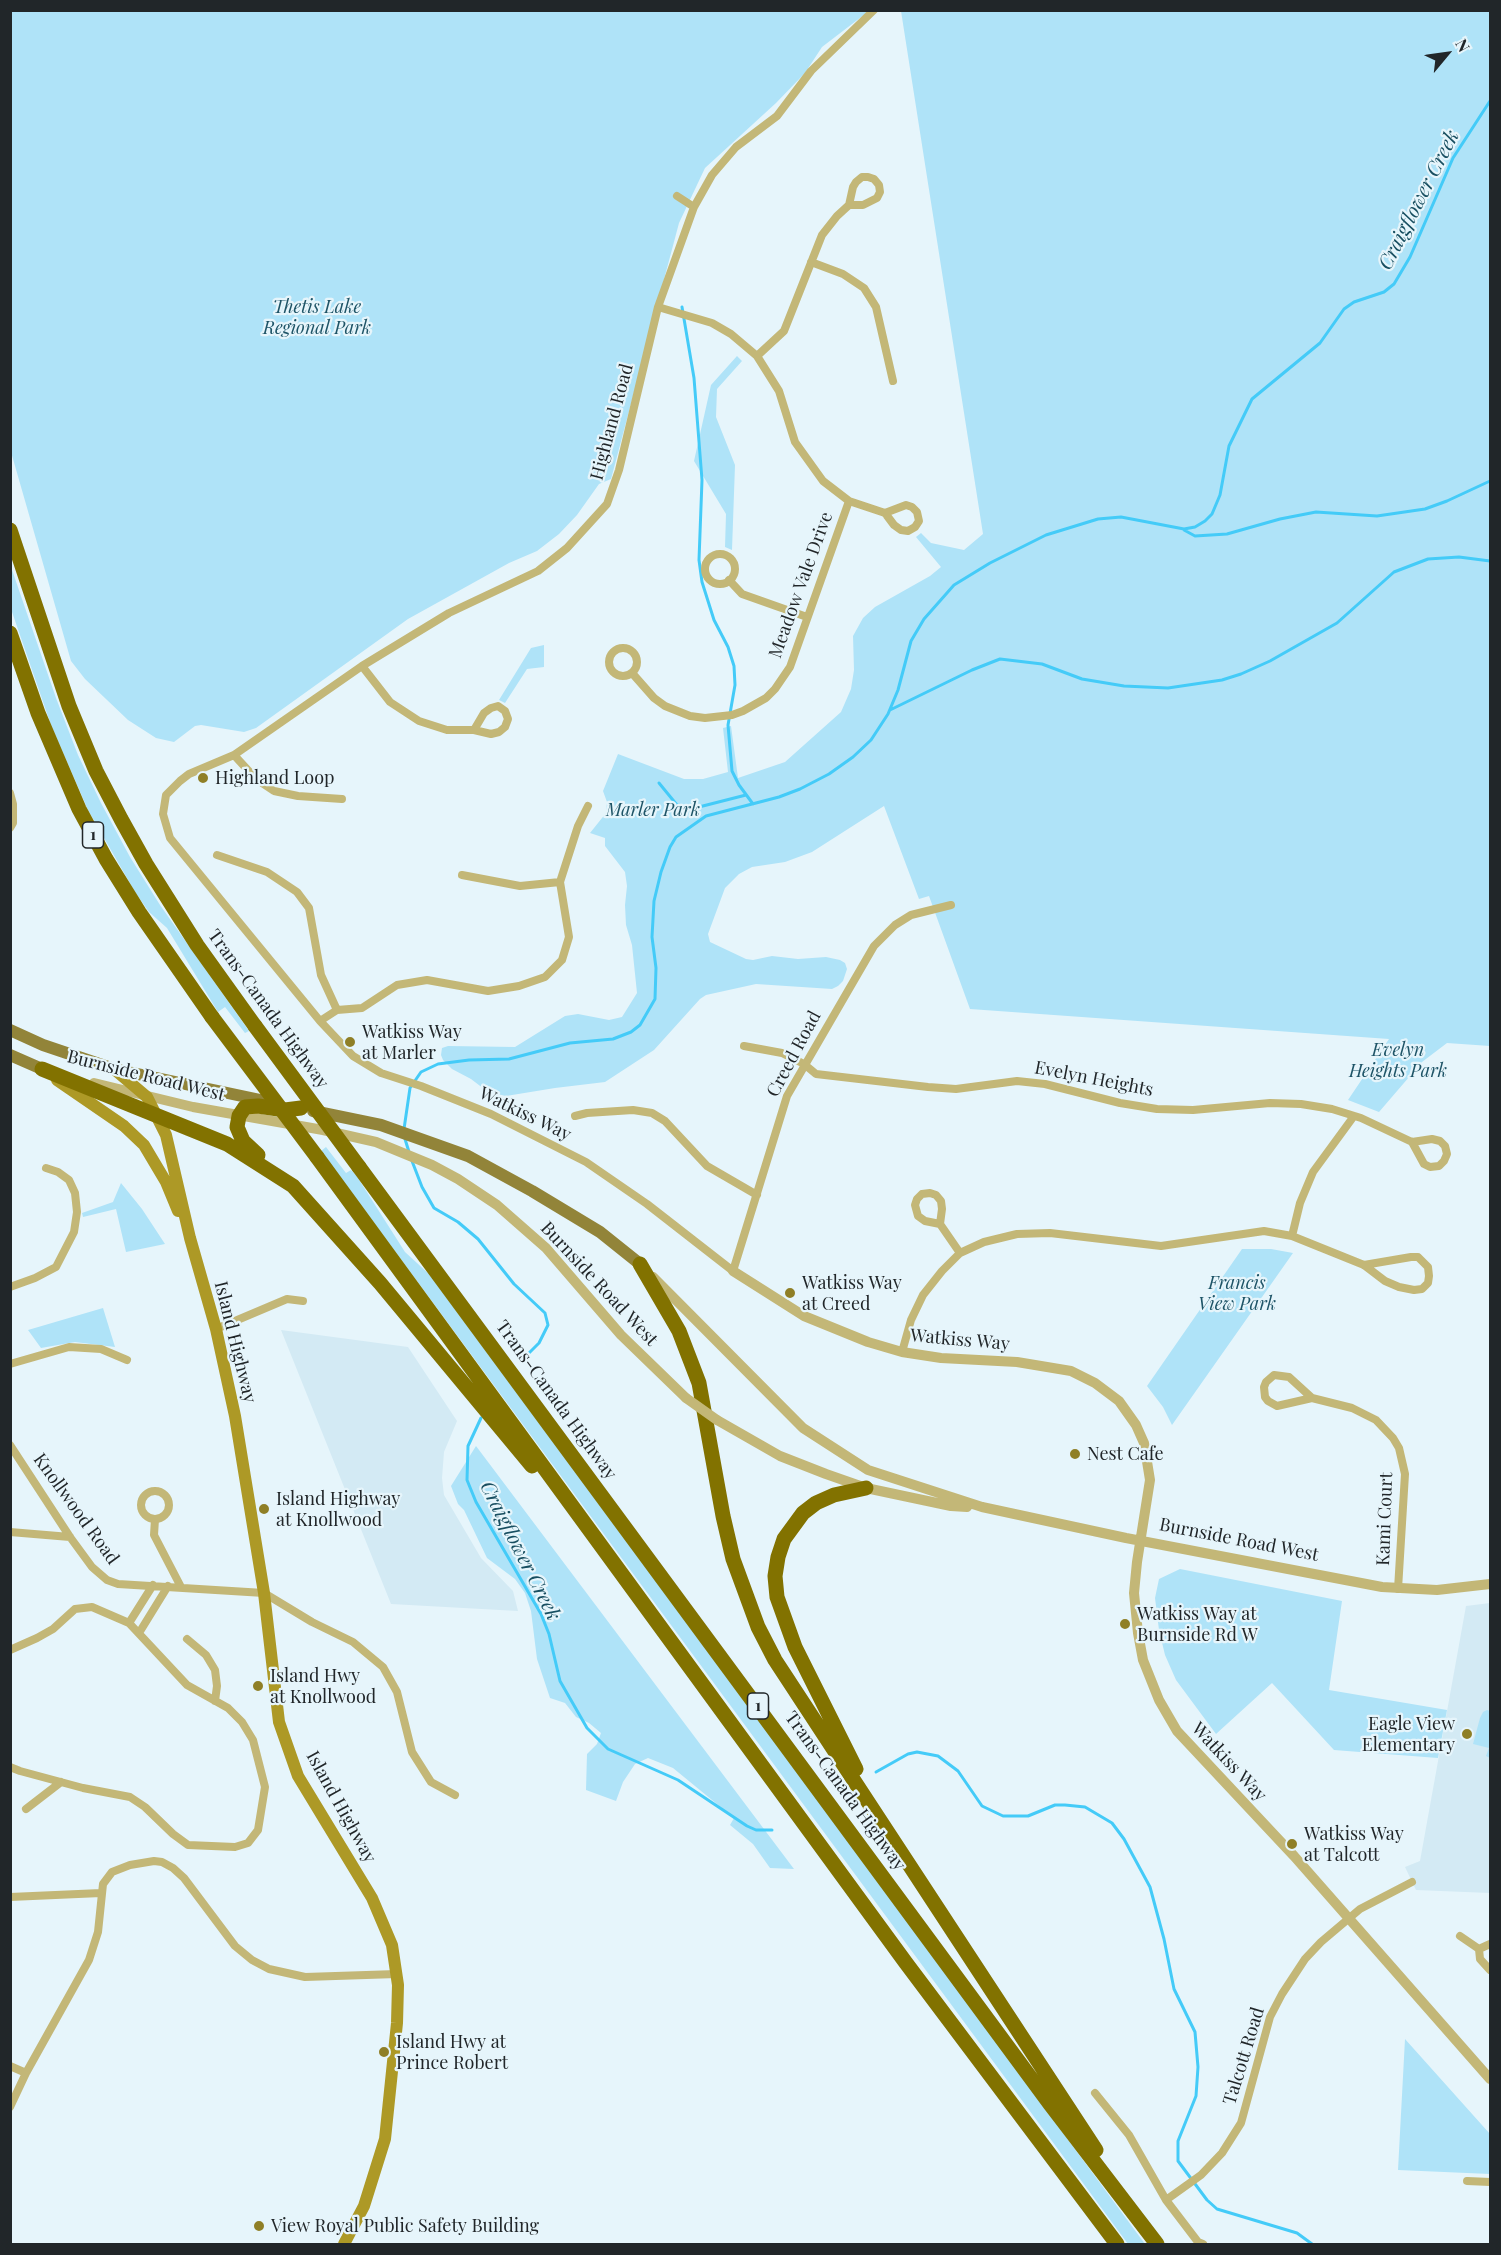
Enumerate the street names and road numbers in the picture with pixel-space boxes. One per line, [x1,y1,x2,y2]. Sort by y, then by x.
street label: Highland Road [586,361,638,483]
street label: Meadow Vale Drive [765,509,837,661]
road number: 1 [82,822,104,848]
street label: Trans-Canada Highway [203,925,333,1093]
street label: Creed Road [762,1007,826,1101]
street label: Burnside Road West [65,1046,227,1106]
street label: Evelyn Heights [1033,1057,1155,1101]
street label: Watkiss Way [475,1082,575,1146]
street label: Burnside Road West [536,1217,662,1351]
street label: Island Highway [209,1279,261,1405]
street label: Trans-Canada Highway [491,1316,621,1484]
street label: Watkiss Way [909,1325,1011,1355]
street label: Knollwood Road [29,1449,123,1569]
street label: Kami Court [1373,1472,1397,1566]
street label: Burnside Road West [1158,1514,1320,1566]
road number: 1 [748,1693,768,1719]
street label: Trans-Canada Highway [780,1707,910,1875]
street label: Watkiss Way [1187,1718,1271,1806]
street label: Island Highway [301,1747,381,1867]
street label: Talcott Road [1219,2005,1269,2107]

